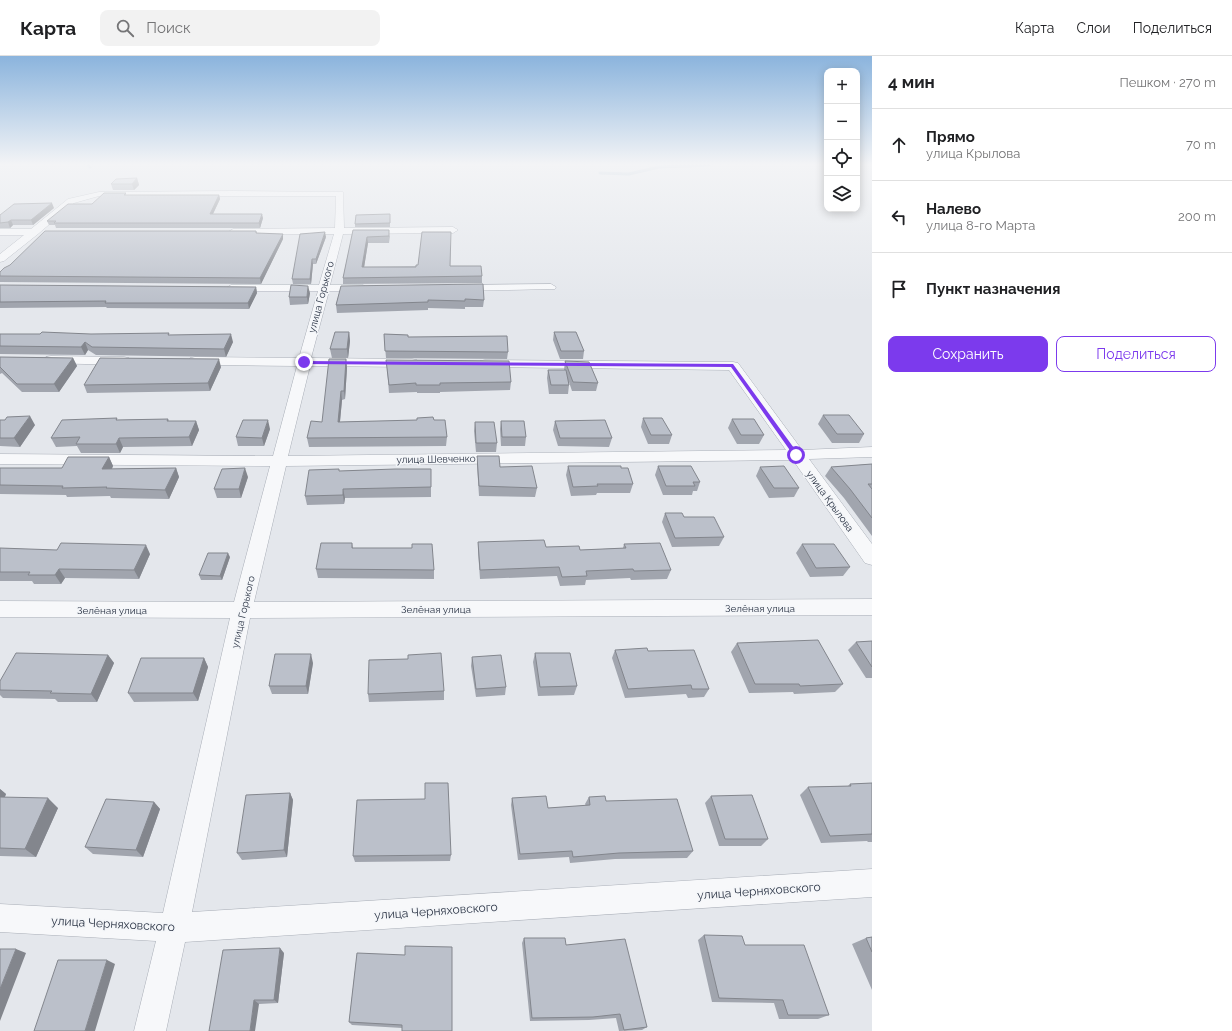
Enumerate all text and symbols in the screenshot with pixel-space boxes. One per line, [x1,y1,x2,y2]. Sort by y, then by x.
search box [100,10,380,46]
text: Карта [20,17,76,39]
icon: search [114,17,136,39]
text: Поиск [146,19,191,37]
text: Карта [1015,20,1054,36]
text: Слои [1076,20,1111,36]
text: Поделиться [1133,20,1212,36]
map controls [824,68,860,212]
button: + [824,68,860,104]
text: 4 мин [888,72,935,92]
text: Пешком · 270 m [1119,75,1216,90]
button: − [824,104,860,140]
text: Прямо [926,128,975,146]
icon: ahead [888,134,910,156]
text: 70 m [1186,137,1216,152]
button: locate [824,140,860,176]
text: улица Крылова [926,146,1020,161]
button: layers [824,176,860,212]
text: Налево [926,200,981,218]
icon: left [888,206,910,228]
text: 200 m [1178,209,1216,224]
text: улица 8-го Марта [926,218,1035,233]
street label: улица Горького [306,260,336,334]
icon: arrive [888,278,910,300]
text: Пункт назначения [926,280,1060,298]
button: Сохранить [888,336,1048,372]
button: Поделиться [1056,336,1216,372]
route end [295,353,313,371]
route start [787,446,805,464]
street label: улица Шевченко [396,453,476,465]
street label: улица Крылова [804,468,856,534]
street label: улица Горького [229,575,257,649]
street label: Зелёная улица [725,603,795,614]
street label: Зелёная улица [401,604,471,615]
street label: Зелёная улица [77,605,147,616]
street label: улица Черняховского [697,880,821,902]
street label: улица Черняховского [374,900,498,922]
street label: улица Черняховского [51,914,175,934]

